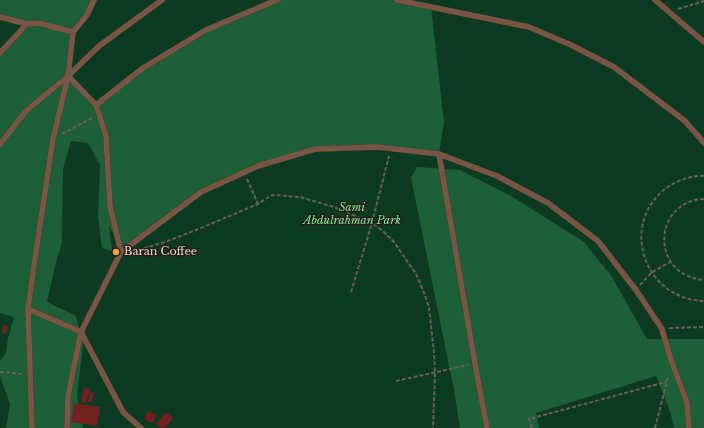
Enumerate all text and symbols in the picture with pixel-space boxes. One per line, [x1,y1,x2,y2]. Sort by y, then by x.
park label: Sami Abdulrahman Park [303,201,401,227]
place label: Baran Coffee [124,245,197,259]
marker: Baran Coffee [111,247,121,257]

